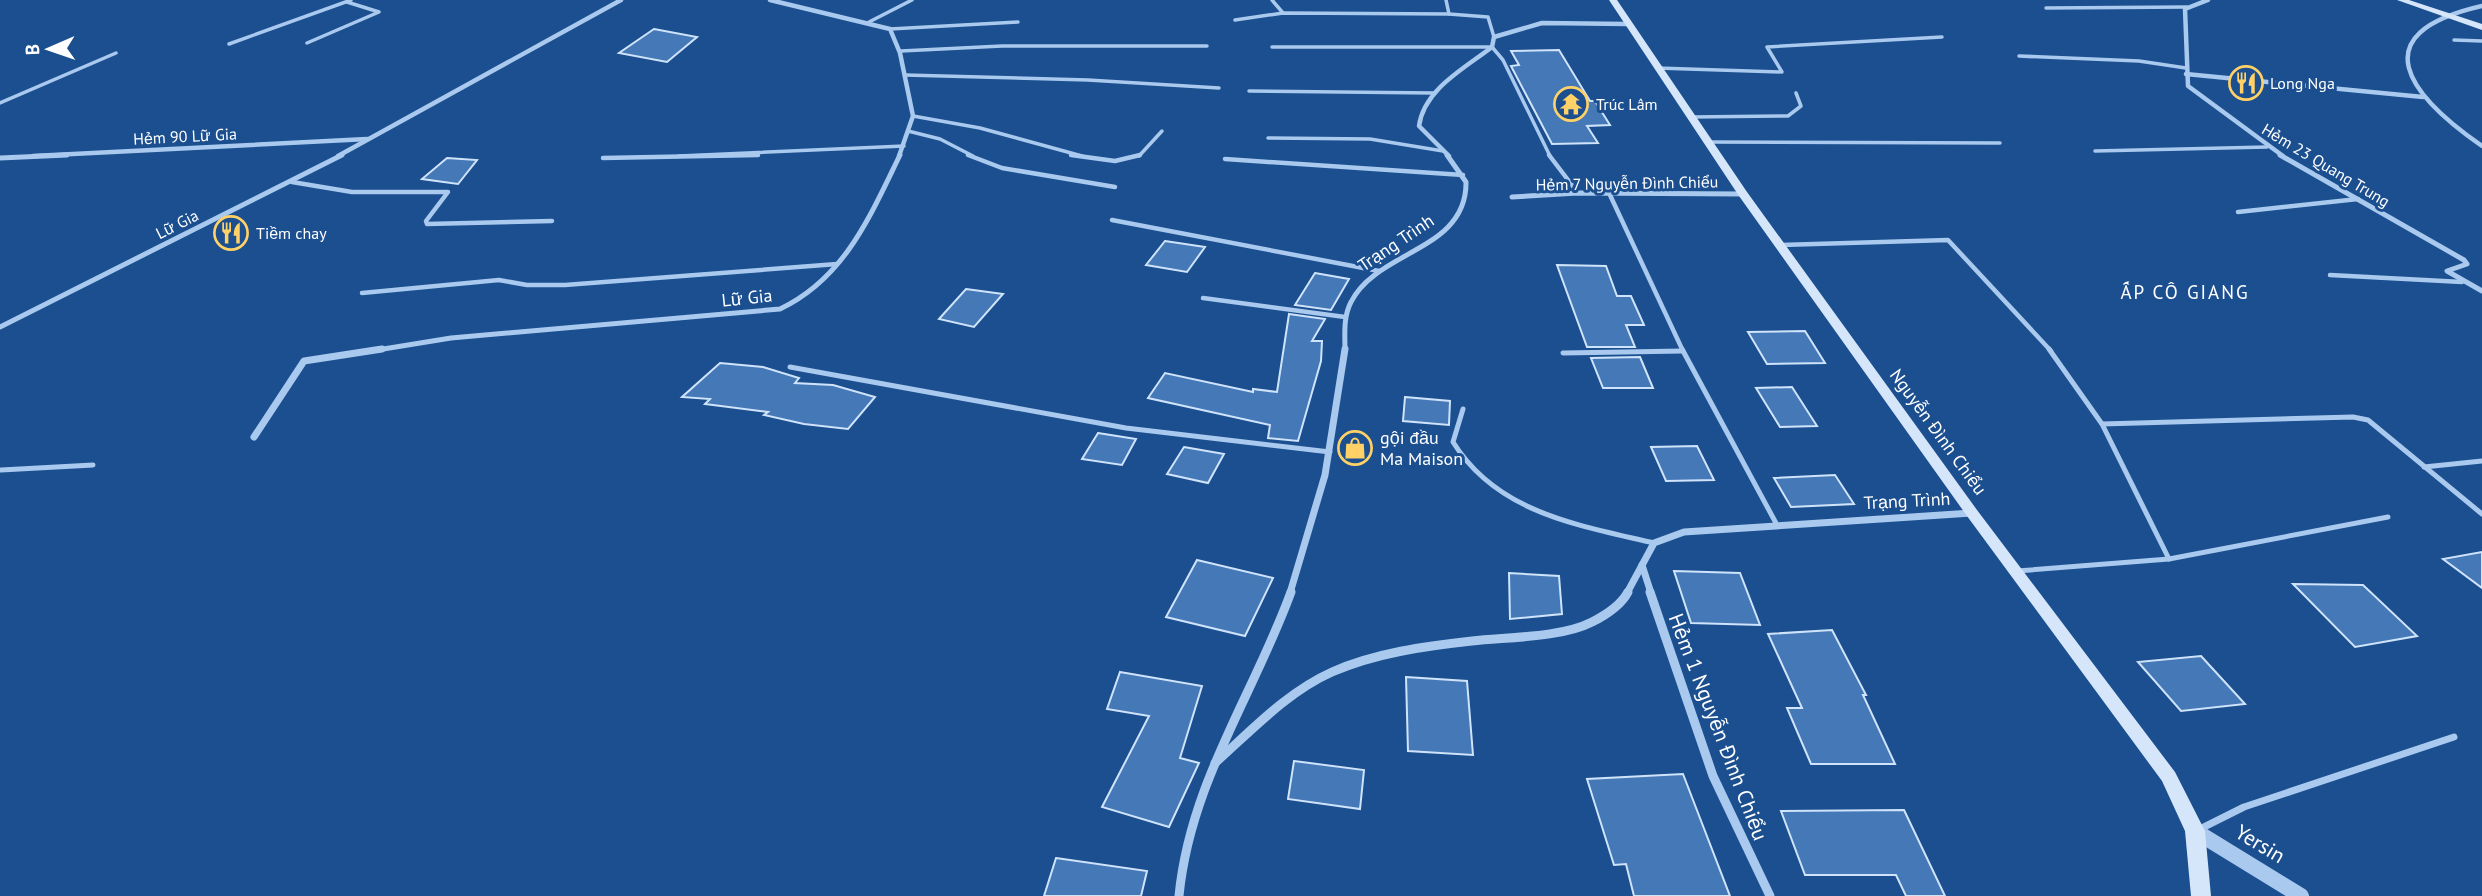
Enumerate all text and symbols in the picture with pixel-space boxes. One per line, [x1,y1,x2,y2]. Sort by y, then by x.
north arrow [14,14,84,84]
text: B [20,44,44,56]
restaurant icon: Long Nga [2227,64,2265,102]
place label: Long Nga [2270,73,2335,93]
temple icon: Trúc Lâm [1552,85,1590,123]
place label: Trúc Lâm [1596,94,1658,114]
street label: Hẻm 23 Quang Trung [2258,119,2394,211]
street label: Hẻm 90 Lữ Gia [133,123,237,149]
street label: Hẻm 7 Nguyễn Đình Chiểu [1535,171,1719,195]
street label: Lữ Gia [152,205,202,243]
street label: Trạng Trình [1353,209,1438,276]
restaurant icon: Tiềm chay [212,214,250,252]
place label: Tiềm chay [256,223,327,243]
district label: ẤP CÔ GIANG [2120,280,2250,304]
street label: Lữ Gia [720,283,773,312]
street label: Nguyễn Đình Chiểu [1885,364,1992,499]
place label: gội đầu Ma Maison [1380,426,1463,470]
shop icon: gội đầu Ma Maison [1336,429,1374,467]
street label: Trạng Trình [1863,487,1951,514]
street label: Hẻm 1 Nguyễn Đình Chiểu [1663,610,1774,844]
street label: Yersin [2230,818,2290,869]

